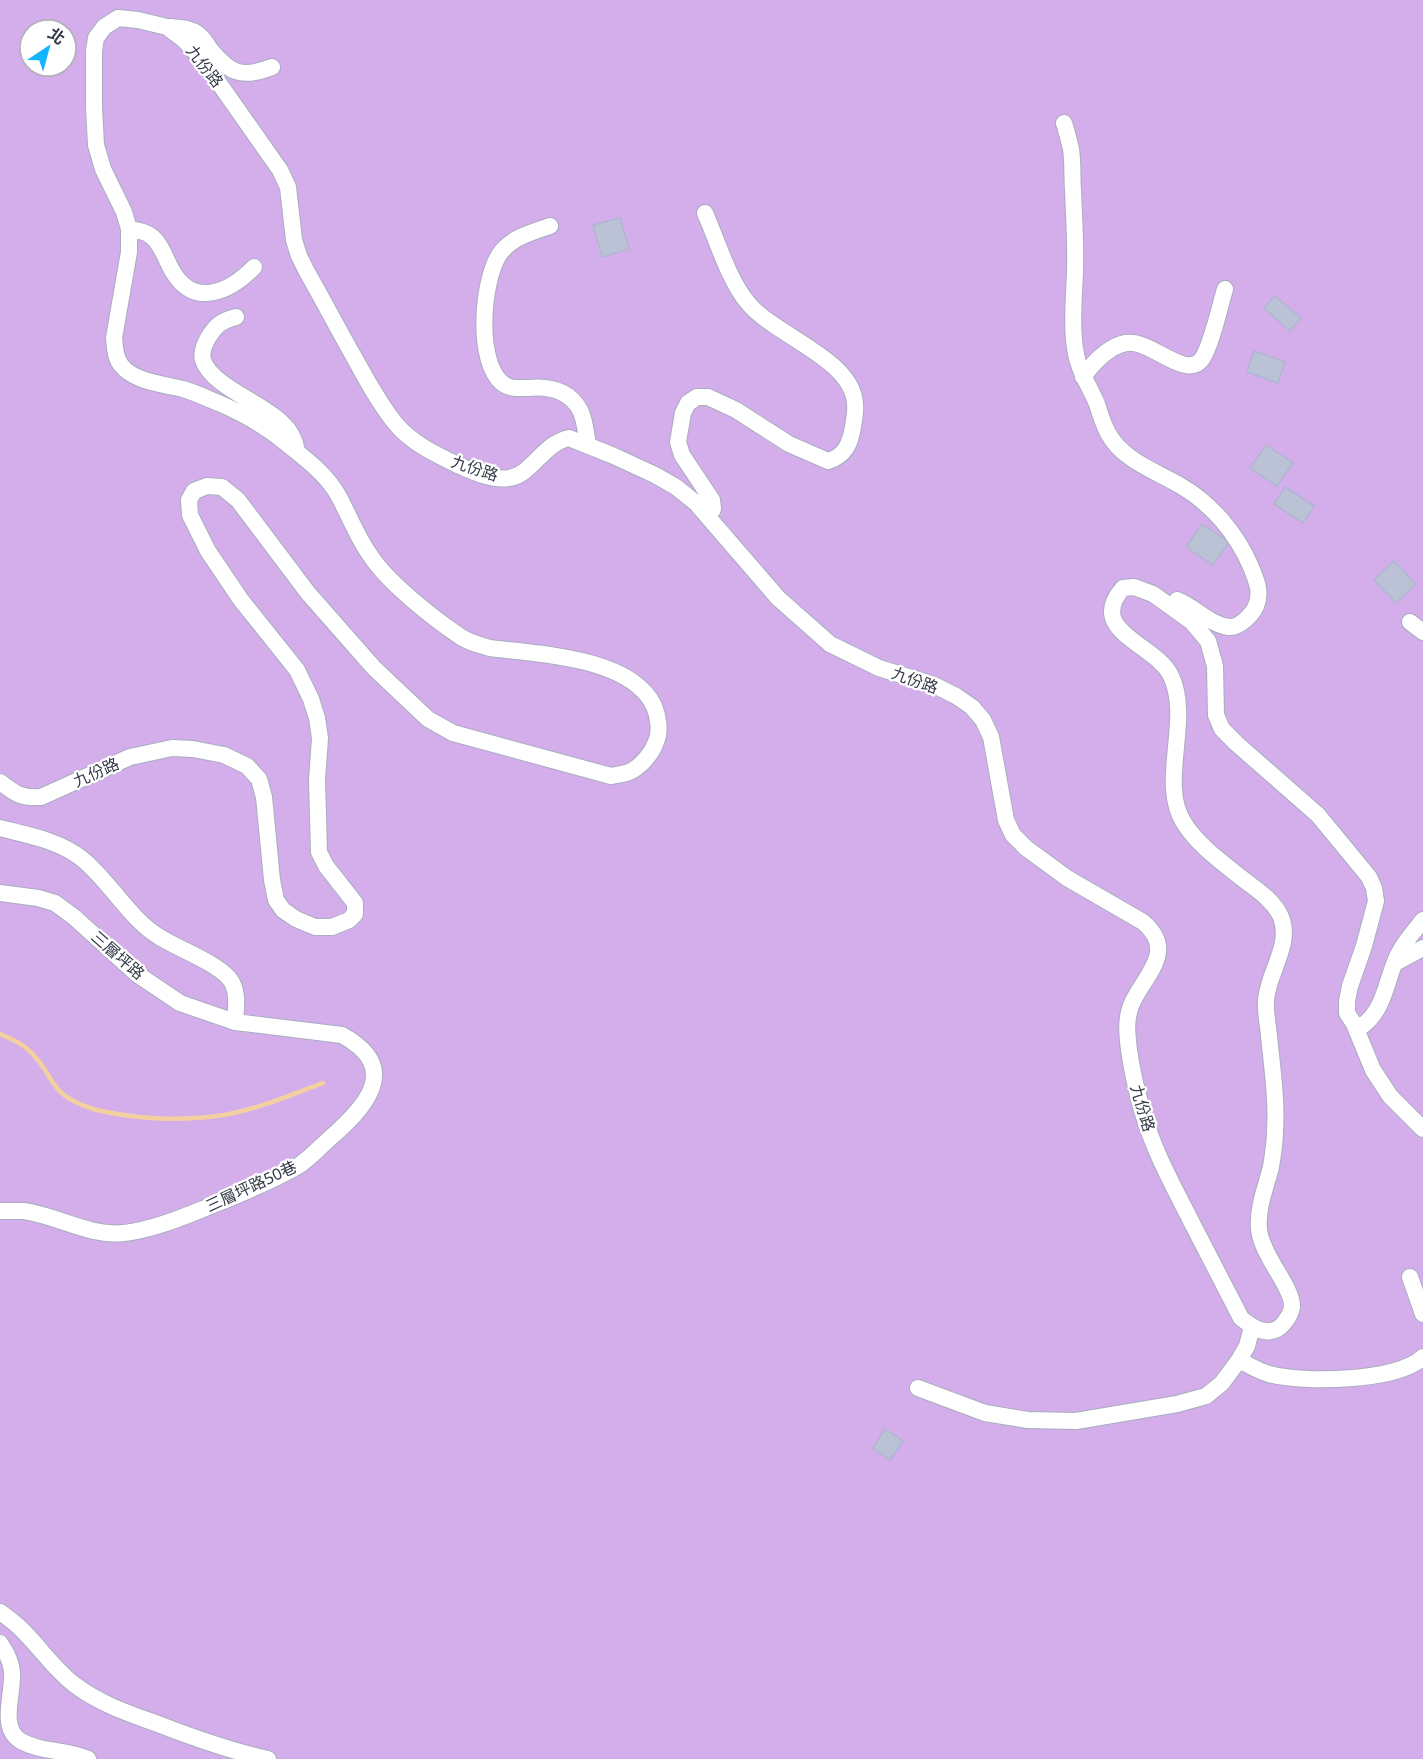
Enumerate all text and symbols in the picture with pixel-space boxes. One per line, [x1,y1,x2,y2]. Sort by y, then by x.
north arrow [18,18,78,78]
text: 北 [44,22,70,49]
street label: 九份路 [182,40,228,92]
street label: 九份路 [449,450,501,486]
street label: 九份路 [889,661,941,699]
street label: 九份路 [70,752,122,792]
street label: 三層坪路 [87,926,149,984]
street label: 九份路 [1125,1082,1161,1134]
street label: 三層坪路50巷 [202,1155,300,1217]

